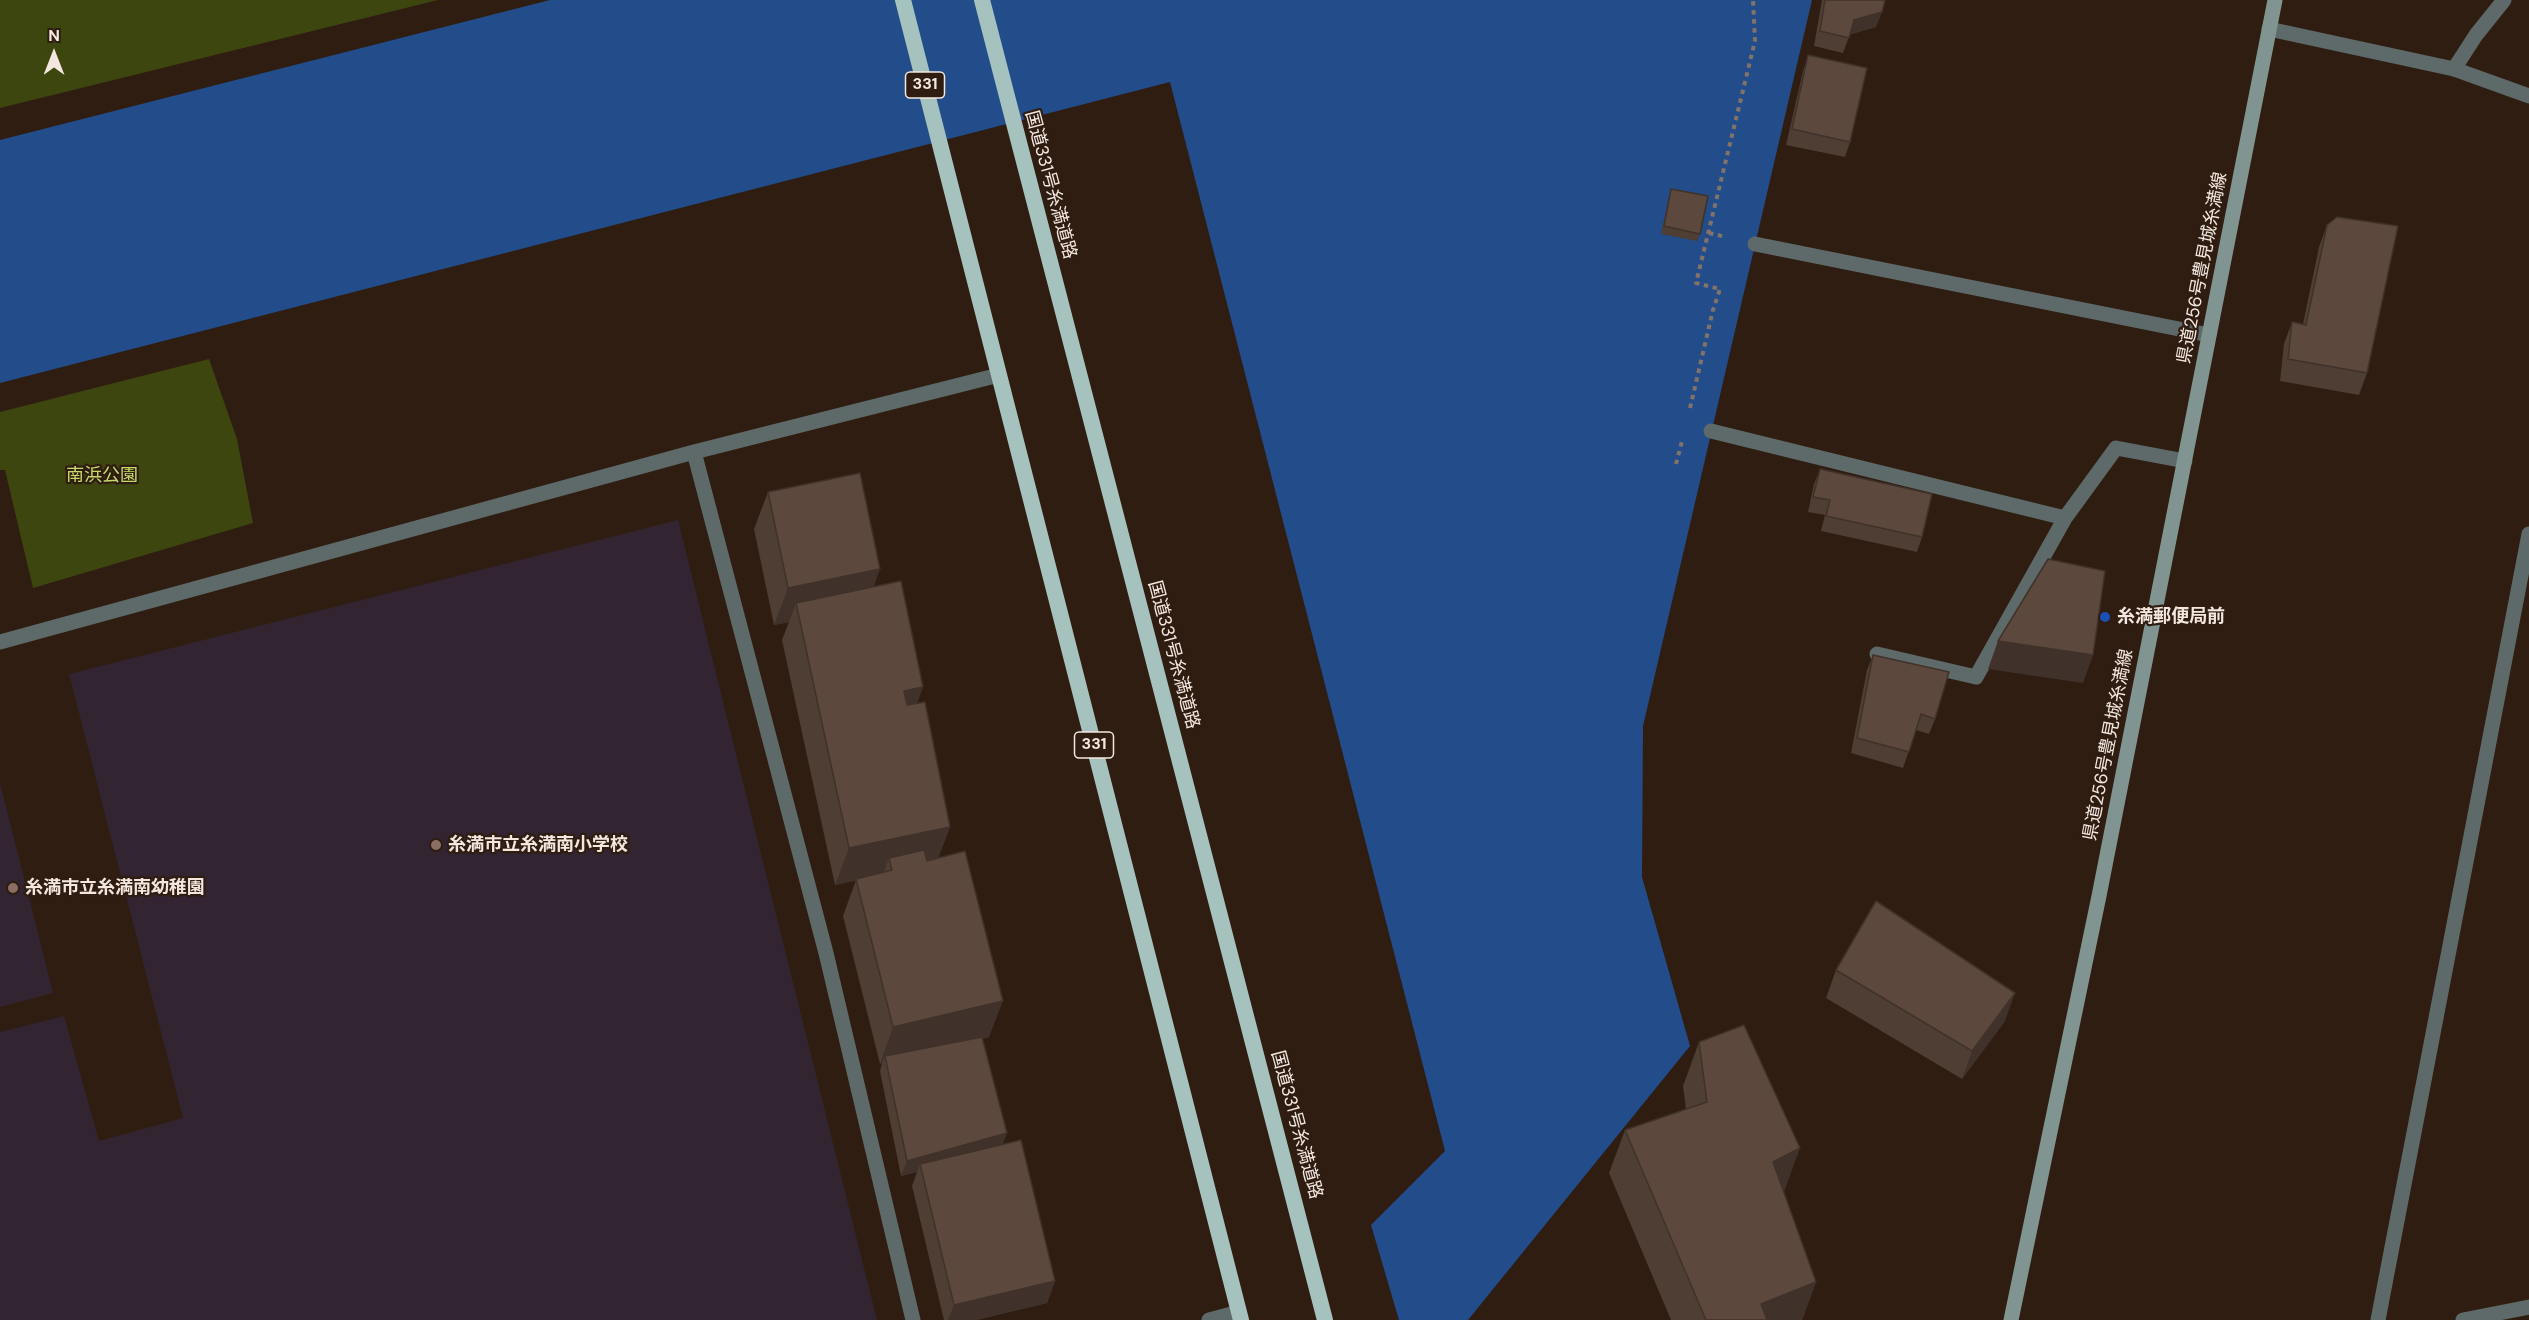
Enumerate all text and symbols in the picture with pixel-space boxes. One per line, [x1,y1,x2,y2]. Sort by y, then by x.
north arrow [24,24,84,84]
text: N [48,25,60,46]
road number: 331 [906,72,944,98]
street label: 国道331号糸満道路 [1020,109,1080,261]
street label: 県道256号豊見城糸満線 [2174,170,2232,366]
park label: 南浜公園 [66,465,138,487]
street label: 国道331号糸満道路 [1143,579,1203,731]
place label: 糸満郵便局前 [2117,606,2225,628]
marker: 糸満郵便局前 [2098,610,2112,624]
street label: 県道256号豊見城糸満線 [2080,647,2138,843]
road number: 331 [1074,732,1114,758]
place label: 糸満市立糸満南小学校 [448,834,628,856]
marker: 糸満市立糸満南小学校 [429,838,443,852]
place label: 糸満市立糸満南幼稚園 [25,877,205,899]
marker: 糸満市立糸満南幼稚園 [6,881,20,895]
street label: 国道331号糸満道路 [1266,1049,1326,1201]

